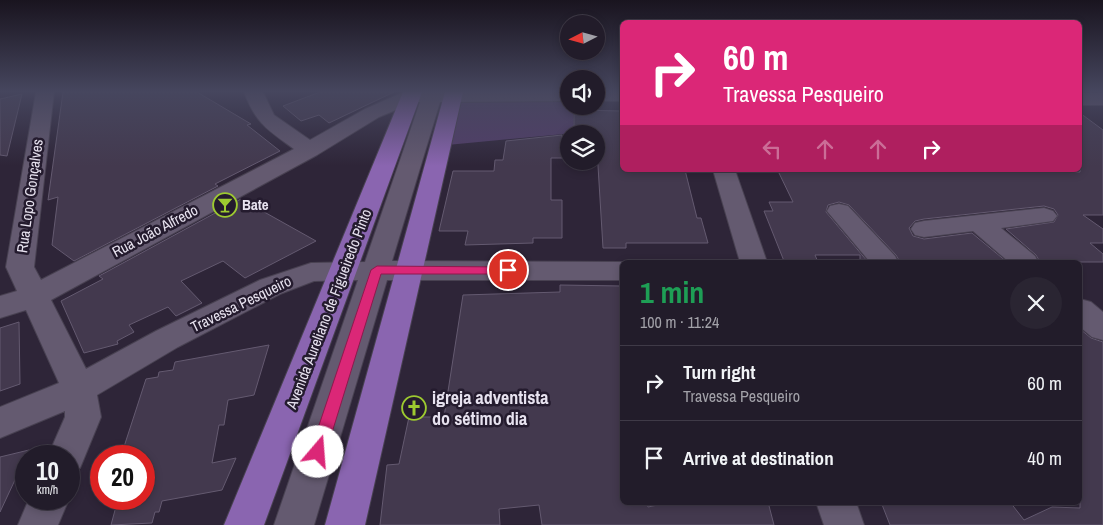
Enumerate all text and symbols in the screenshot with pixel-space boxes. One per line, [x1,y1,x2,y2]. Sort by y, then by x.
north arrow [560,15,605,60]
map controls [560,15,605,170]
text: 60 m [723,34,788,81]
icon: right [640,40,705,105]
button: sound [560,70,605,115]
text: Travessa Pesqueiro [723,79,884,109]
button: layers [560,125,605,170]
icon: left [758,135,786,163]
icon: ahead [811,135,839,163]
icon: ahead [864,135,892,163]
icon: right [917,135,945,163]
street label: Rua Lopo Gonçalves [11,138,48,254]
bar icon: Bate [212,192,238,218]
place label: Bate [242,194,269,215]
street label: Rua João Alfredo [108,199,201,262]
street label: Avenida Aureliano de Figueiredo Pinto [280,206,376,413]
pin [487,249,529,291]
icon: arrive [494,256,522,284]
street label: Travessa Pesqueiro [187,270,295,337]
text: 1 min [640,272,704,312]
button: close [1010,277,1062,329]
text: 100 m · 11:24 [640,311,719,333]
text: Turn right [683,359,755,385]
icon: right [640,369,668,397]
text: 60 m [1027,370,1062,396]
place label: igreja adventista do sétimo dia [432,385,549,431]
text: Travessa Pesqueiro [683,385,800,407]
church icon: igreja adventista do sétimo dia [401,395,427,421]
position arrow [291,425,343,477]
icon: arrive [640,444,668,472]
speed limit sign: 20 [90,445,155,510]
text: Arrive at destination [683,445,834,471]
text: 40 m [1027,445,1062,471]
text: 10 [36,454,59,488]
text: km/h [37,482,58,498]

